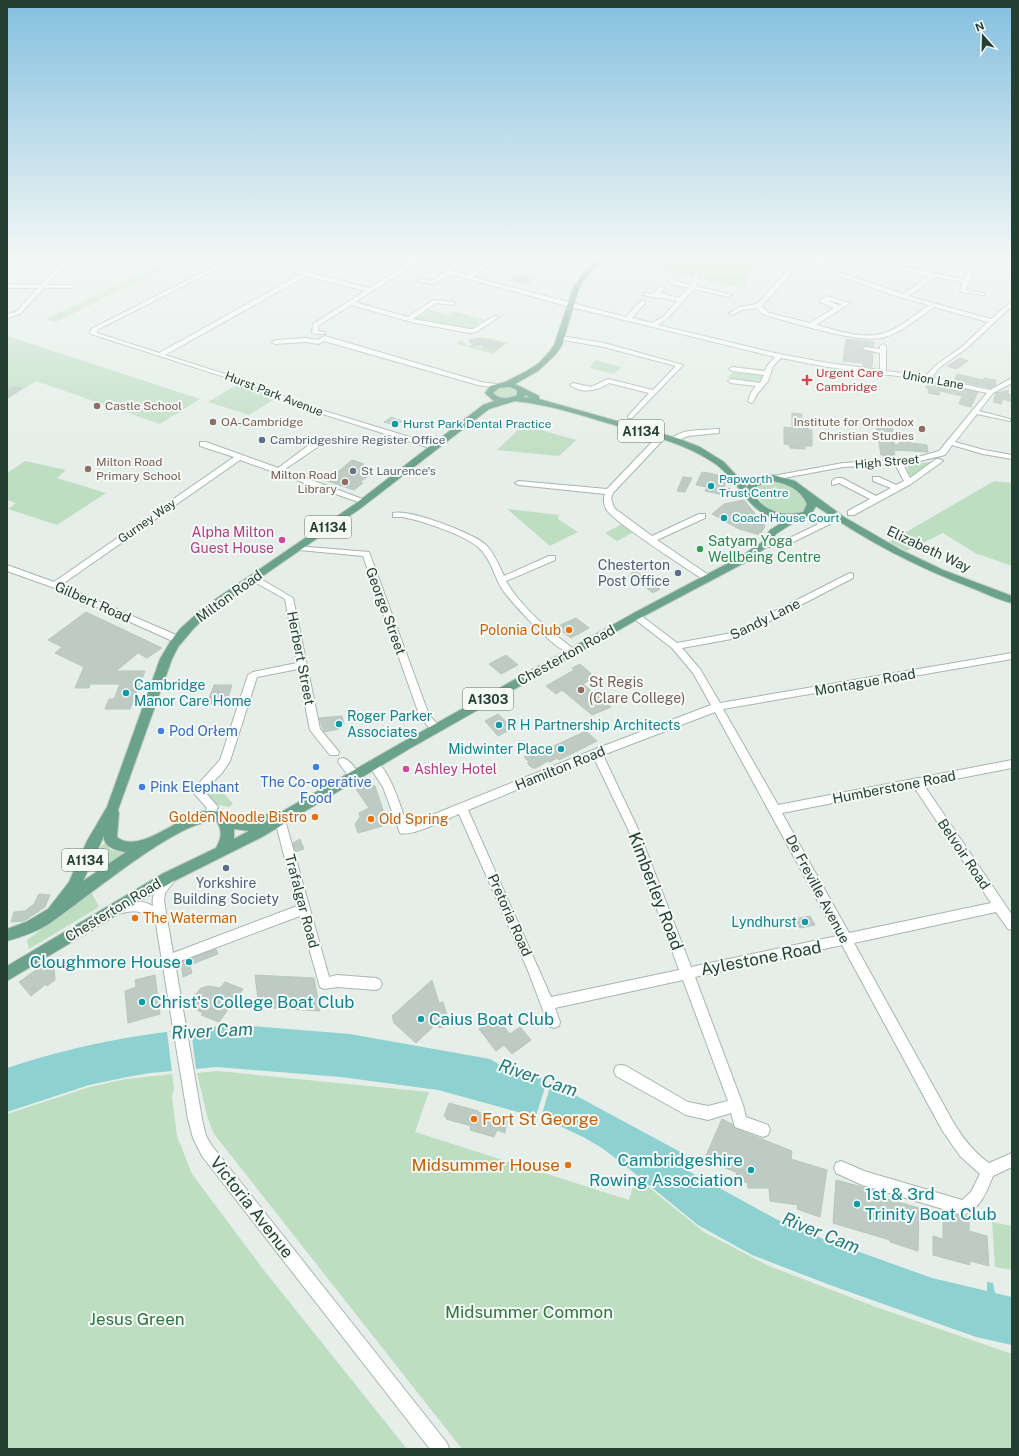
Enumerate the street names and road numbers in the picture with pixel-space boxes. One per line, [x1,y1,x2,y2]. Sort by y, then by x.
street label: Union Lane [901,368,965,392]
street label: Hurst Park Avenue [223,369,325,419]
road number: A1134 [618,420,664,442]
street label: High Street [854,452,920,472]
street label: Gurney Way [116,496,179,546]
road number: A1134 [305,516,351,538]
street label: Elizabeth Way [884,523,974,576]
street label: George Street [363,565,409,657]
street label: Milton Road [193,567,265,625]
street label: Gilbert Road [52,578,134,626]
street label: Sandy Lane [727,595,803,643]
street label: Herbert Street [284,610,318,706]
street label: Chesterton Road [515,622,617,688]
street label: Montague Road [813,665,917,699]
road number: A1303 [463,688,513,710]
street label: Hamilton Road [513,743,607,793]
street label: Humberstone Road [831,767,957,807]
street label: Belvoir Road [935,816,993,892]
street label: Kimberley Road [624,829,688,953]
street label: De Freville Avenue [783,832,853,946]
road number: A1134 [62,849,108,871]
street label: Trafalgar Road [282,852,322,950]
street label: Pretoria Road [485,871,535,959]
street label: Chesterton Road [62,875,164,945]
street label: Aylestone Road [699,936,823,980]
street label: Victoria Avenue [206,1152,298,1262]

